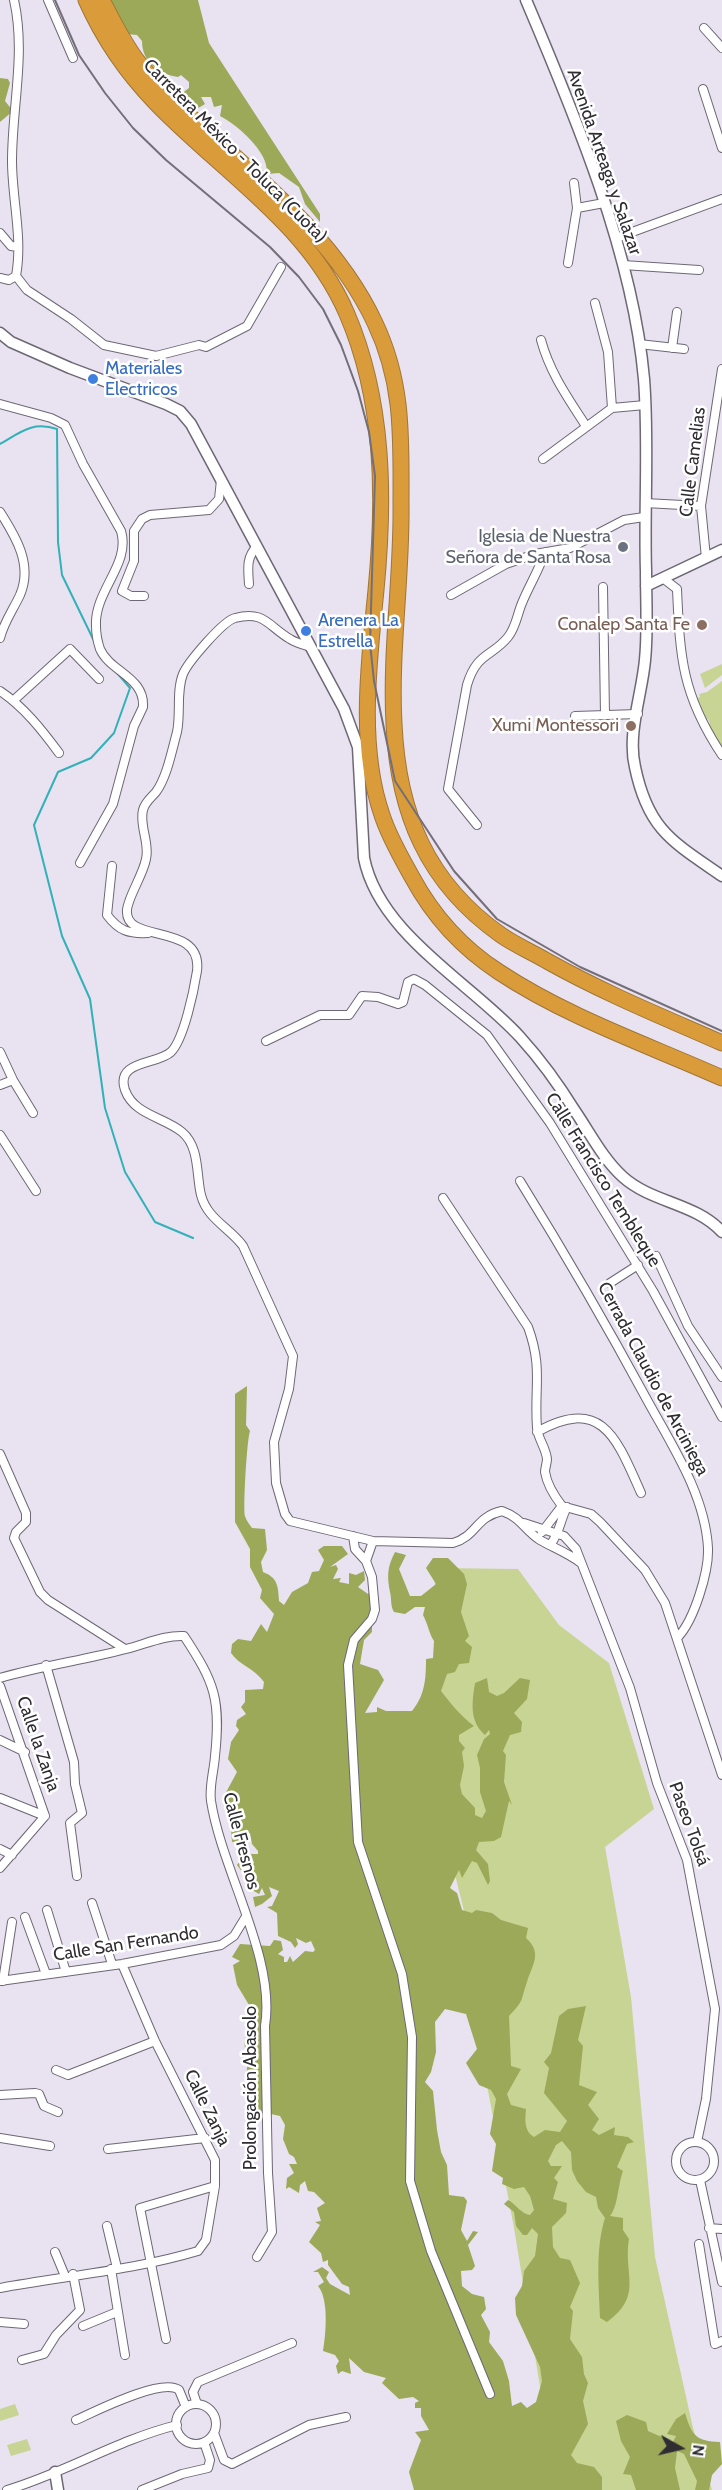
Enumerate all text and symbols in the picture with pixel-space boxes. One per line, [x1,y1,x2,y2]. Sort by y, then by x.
street label: Carretera México - Toluca (Cuota) [139,55,331,247]
street label: Avenida Arteaga y Salazar [562,66,646,258]
place label: Materiales Electricos [105,358,182,400]
marker: Materiales Electricos [86,372,100,386]
street label: Calle Camelias [676,406,710,518]
place label: Iglesia de Nuestra Señora de Santa Rosa [445,526,611,568]
marker: Iglesia de Nuestra Señora de Santa Rosa [616,540,630,554]
place label: Arenera La Estrella [318,610,399,652]
place label: Conalep Santa Fe [557,614,690,636]
marker: Conalep Santa Fe [695,618,709,632]
marker: Arenera La Estrella [299,624,313,638]
place label: Xumi Montessori [492,715,619,737]
marker: Xumi Montessori [624,719,638,733]
street label: Calle Francisco Tembleque [541,1089,665,1271]
street label: Cerrada Claudio de Arciniega [593,1278,713,1480]
street label: Calle la Zanja [12,1694,64,1794]
street label: Paseo Tolsá [664,1779,714,1869]
street label: Calle Fresnos [218,1790,264,1892]
street label: Calle San Fernando [52,1922,200,1966]
street label: Prolongación Abasolo [240,2006,262,2170]
street label: Calle Zanja [179,2066,235,2150]
north arrow [650,2418,710,2478]
text: N [688,2444,709,2457]

